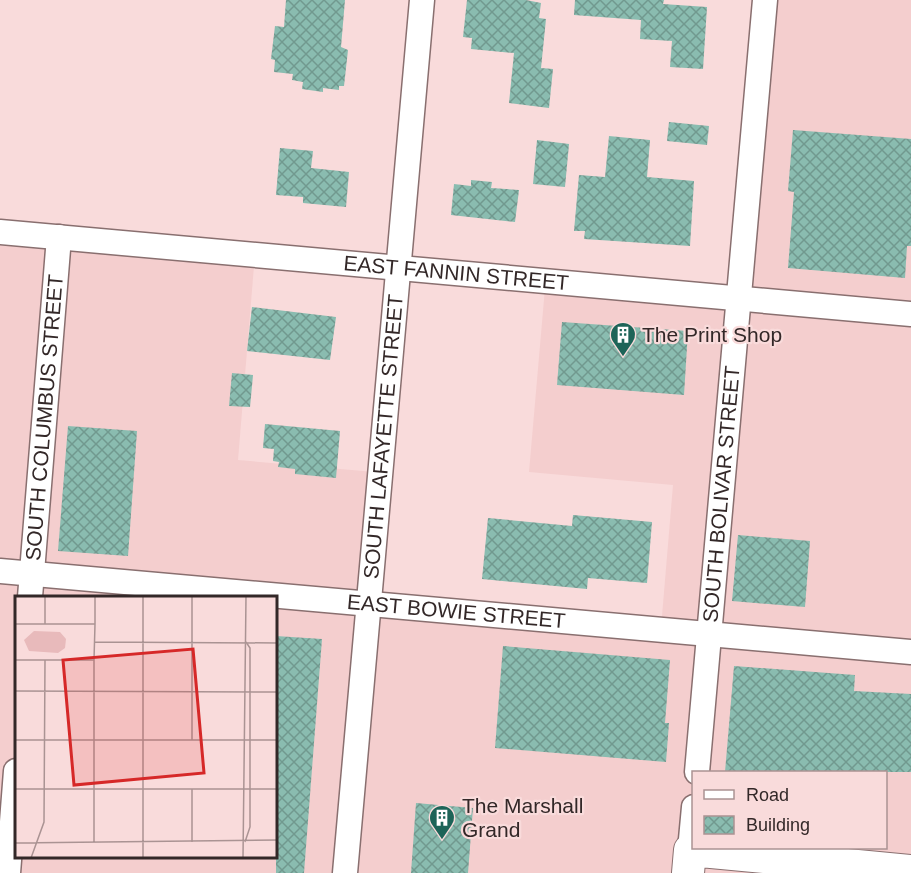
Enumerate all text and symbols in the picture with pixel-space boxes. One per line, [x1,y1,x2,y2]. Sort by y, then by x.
street label: EAST FANNIN STREET [343,251,570,294]
street label: SOUTH COLUMBUS STREET [21,273,67,562]
street label: SOUTH LAFAYETTE STREET [359,293,407,580]
building icon: The Print Shop [608,320,638,358]
place label: The Print Shop [642,323,782,346]
street label: SOUTH BOLIVAR STREET [698,365,744,623]
street label: EAST BOWIE STREET [346,590,567,632]
inset map [15,596,278,858]
legend [692,771,887,849]
text: Road [746,785,789,805]
place label: The Marshall Grand [462,794,583,841]
building icon: The Marshall Grand [427,803,457,841]
text: Building [746,815,810,835]

